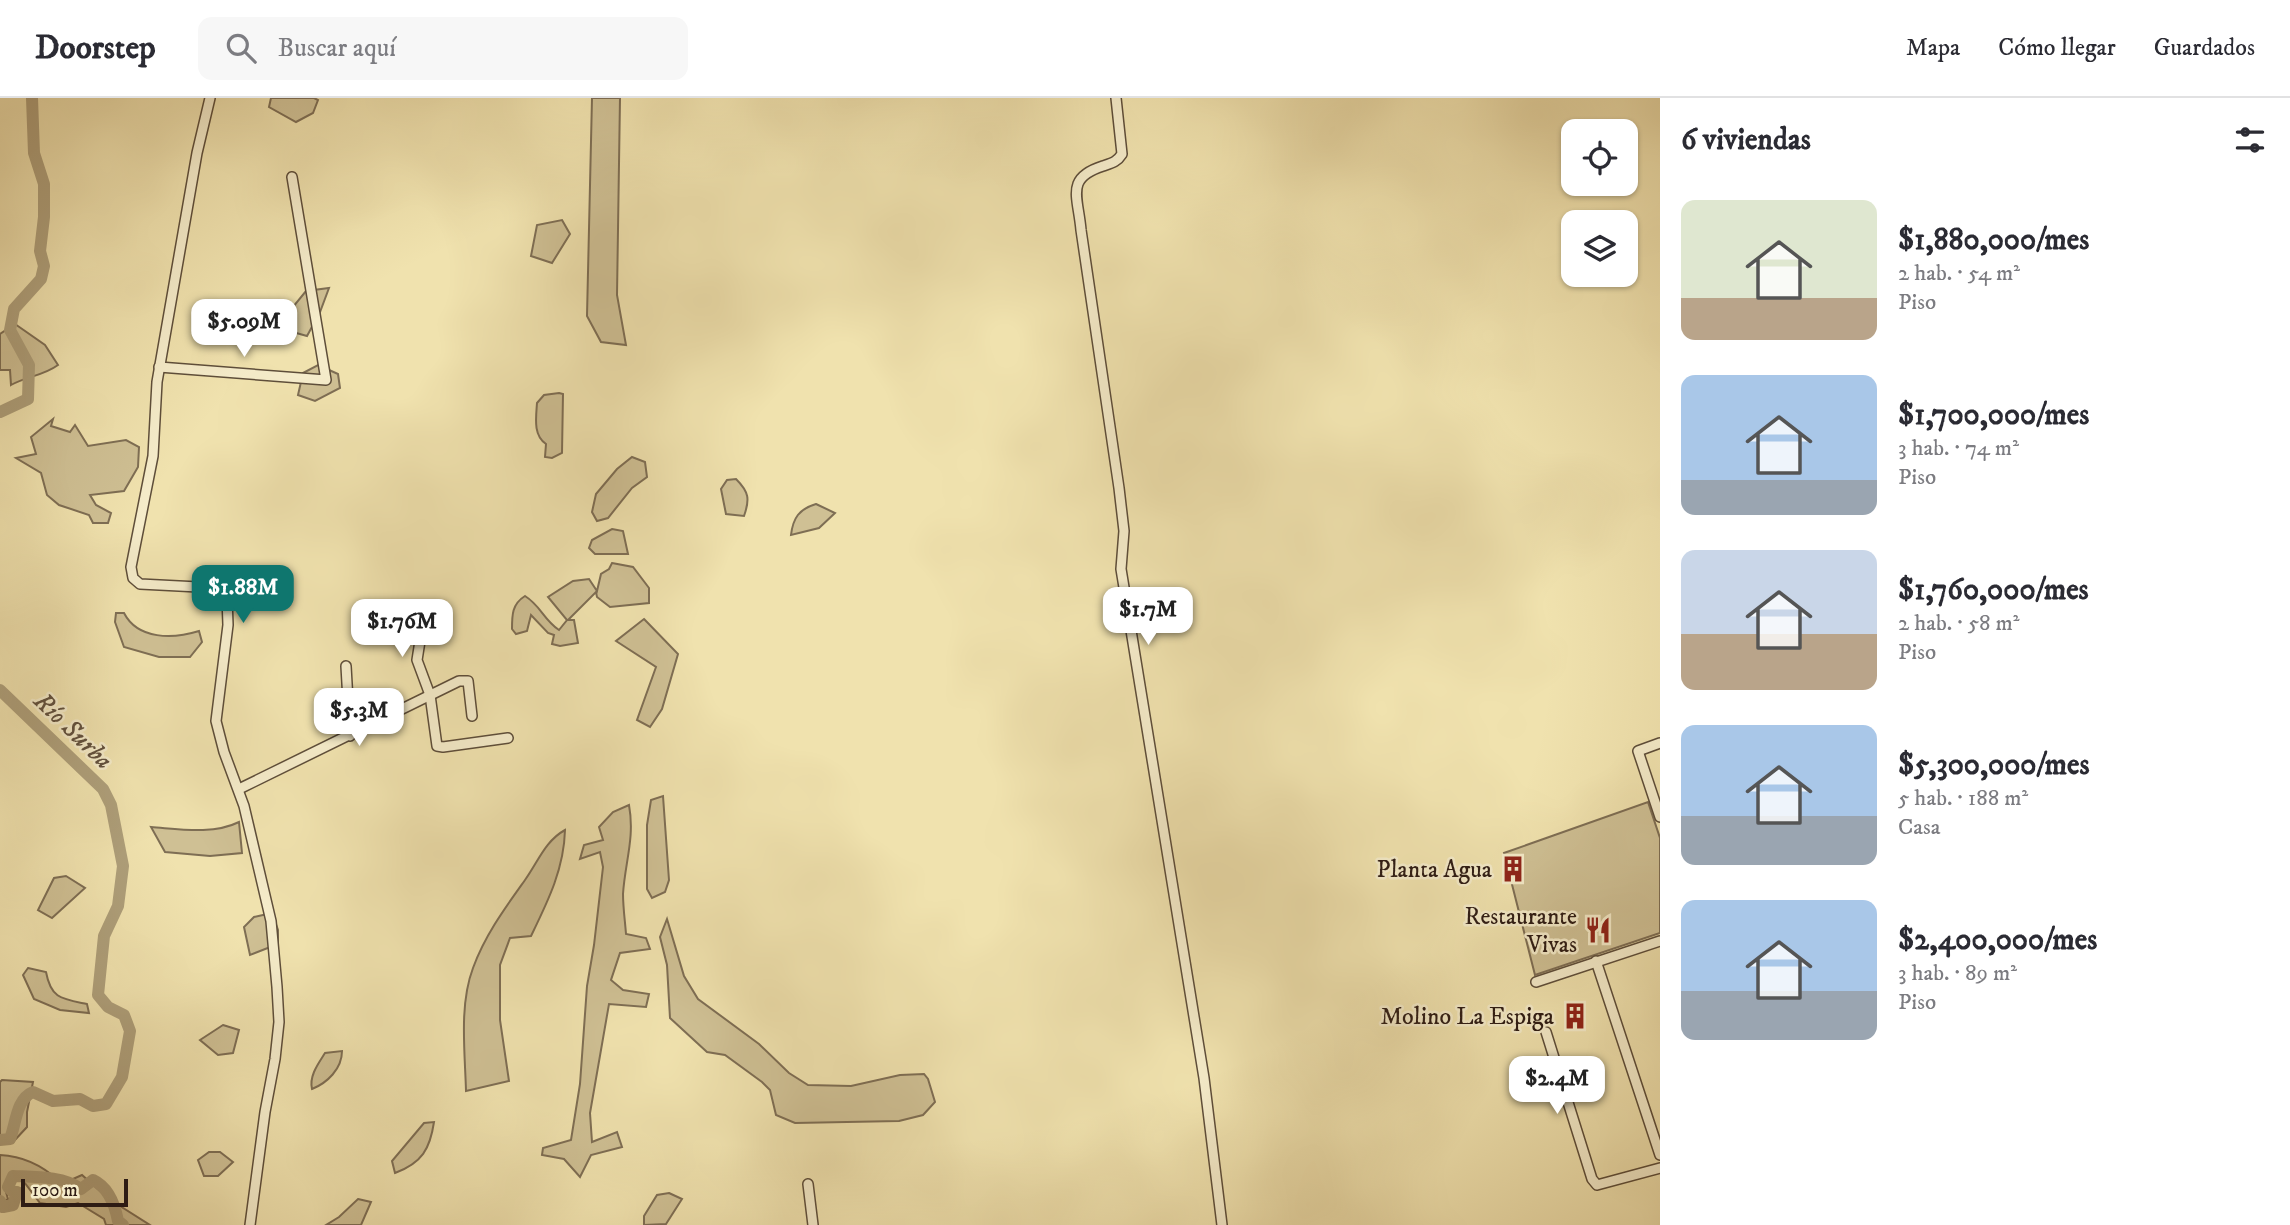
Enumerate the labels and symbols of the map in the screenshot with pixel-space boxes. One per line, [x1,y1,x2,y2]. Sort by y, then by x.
pin: $5.09M [187,300,301,359]
pin: $1.88M [186,566,300,625]
pin: $1.7M [1099,588,1197,647]
pin: $1.76M [345,600,459,659]
water label: Río Surba [26,685,120,777]
pin: $5.3M [310,688,408,748]
building icon: Planta Agua [1498,854,1528,884]
place label: Planta Agua [1377,855,1493,885]
place label: Restaurante Vivas [1465,902,1577,960]
restaurant icon: Restaurante Vivas [1583,915,1613,945]
building icon: Molino La Espiga [1560,1001,1590,1031]
place label: Molino La Espiga [1380,1002,1555,1032]
pin: $2.4M [1508,1056,1606,1116]
scale bar [21,1176,128,1208]

